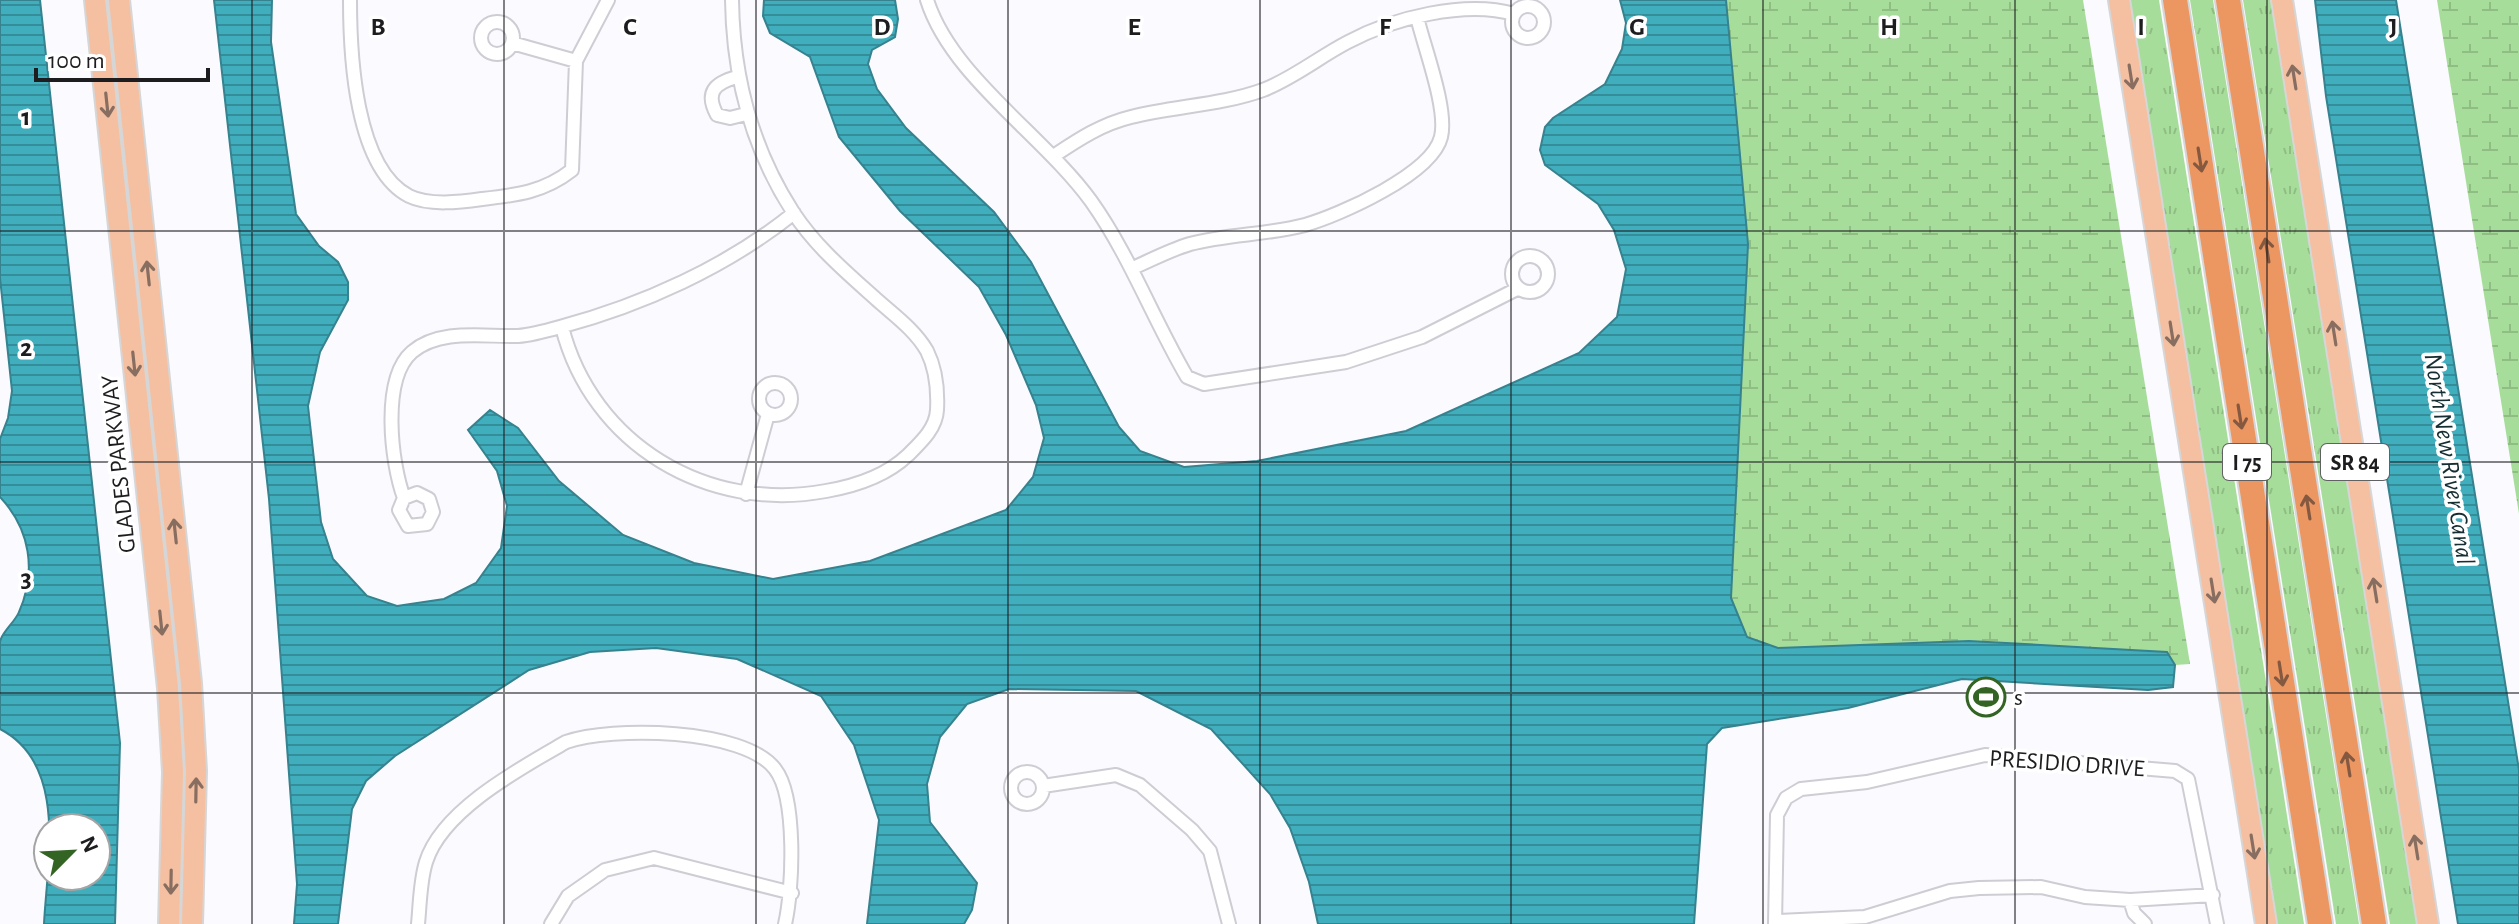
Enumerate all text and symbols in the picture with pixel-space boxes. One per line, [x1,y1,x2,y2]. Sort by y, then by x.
text: B [370,14,386,40]
text: C [623,14,637,40]
text: D [873,14,891,40]
text: E [1127,14,1141,40]
text: F [1379,14,1392,40]
text: G [1629,14,1645,40]
text: H [1880,14,1898,40]
text: I [2137,14,2145,40]
text: J [2389,14,2397,40]
scale bar [36,32,208,82]
text: 100 m [48,49,105,73]
one-way arrow [2125,64,2140,89]
one-way arrow [2286,64,2301,90]
one-way arrow [99,91,114,118]
text: 1 [21,104,31,130]
one-way arrow [2193,147,2208,172]
one-way arrow [2259,238,2274,263]
one-way arrow [140,260,155,286]
one-way arrow [2165,321,2180,346]
one-way arrow [2326,321,2341,347]
text: 2 [20,335,32,361]
one-way arrow [127,350,142,377]
water label: North New River Canal [2419,352,2479,567]
street label: GLADES PARKWAY [98,374,140,554]
one-way arrow [2233,404,2248,429]
road number: I 75 [2223,444,2271,480]
road number: SR 84 [2321,444,2389,480]
one-way arrow [2300,495,2315,520]
one-way arrow [167,518,182,545]
text: 3 [20,566,32,592]
one-way arrow [2206,577,2221,603]
one-way arrow [2367,578,2382,603]
one-way arrow [154,609,169,635]
one-way arrow [2274,661,2289,686]
sports icon: s [1965,676,2007,718]
place label: s [2014,686,2023,710]
street label: PRESIDIO DRIVE [1988,747,2146,781]
one-way arrow [2340,752,2355,777]
one-way arrow [188,777,204,804]
north arrow [32,812,112,892]
text: N [76,833,103,856]
one-way arrow [2247,834,2262,860]
one-way arrow [2408,835,2423,860]
one-way arrow [163,868,179,895]

